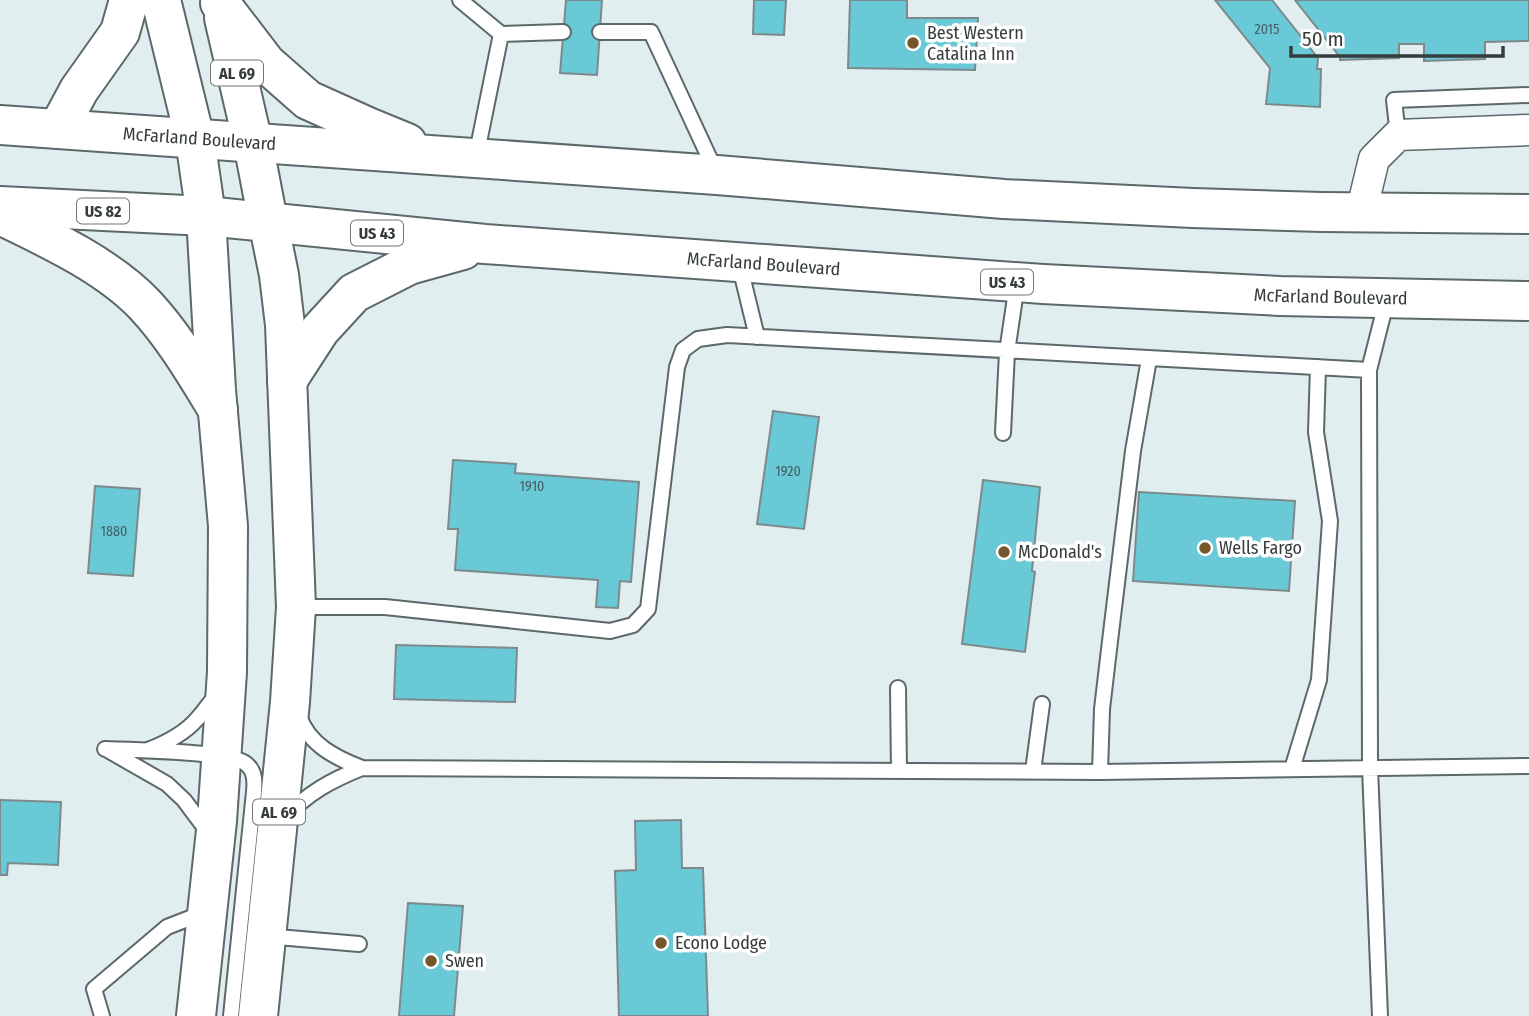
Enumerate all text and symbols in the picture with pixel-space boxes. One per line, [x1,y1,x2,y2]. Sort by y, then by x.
scale bar [1291,14,1503,58]
house number: 2015 [1254,21,1280,38]
place label: Best Western Catalina Inn [927,22,1024,65]
text: 50 m [1302,26,1344,52]
marker: Best Western Catalina Inn [905,35,921,51]
road number: AL 69 [211,60,263,86]
street label: McFarland Boulevard [122,123,277,155]
road number: US 82 [77,198,129,224]
road number: US 43 [351,220,403,246]
street label: McFarland Boulevard [686,248,841,280]
road number: US 43 [981,270,1033,294]
street label: McFarland Boulevard [1253,284,1408,310]
house number: 1920 [775,463,801,480]
house number: 1910 [520,478,544,495]
house number: 1880 [101,523,127,540]
place label: Wells Fargo [1219,537,1302,559]
marker: Wells Fargo [1197,540,1213,556]
place label: McDonald's [1018,541,1102,563]
marker: McDonald's [996,544,1012,560]
road number: AL 69 [253,800,305,824]
place label: Econo Lodge [675,932,767,954]
marker: Econo Lodge [653,935,669,951]
place label: Swen [445,950,484,972]
marker: Swen [423,953,439,969]

